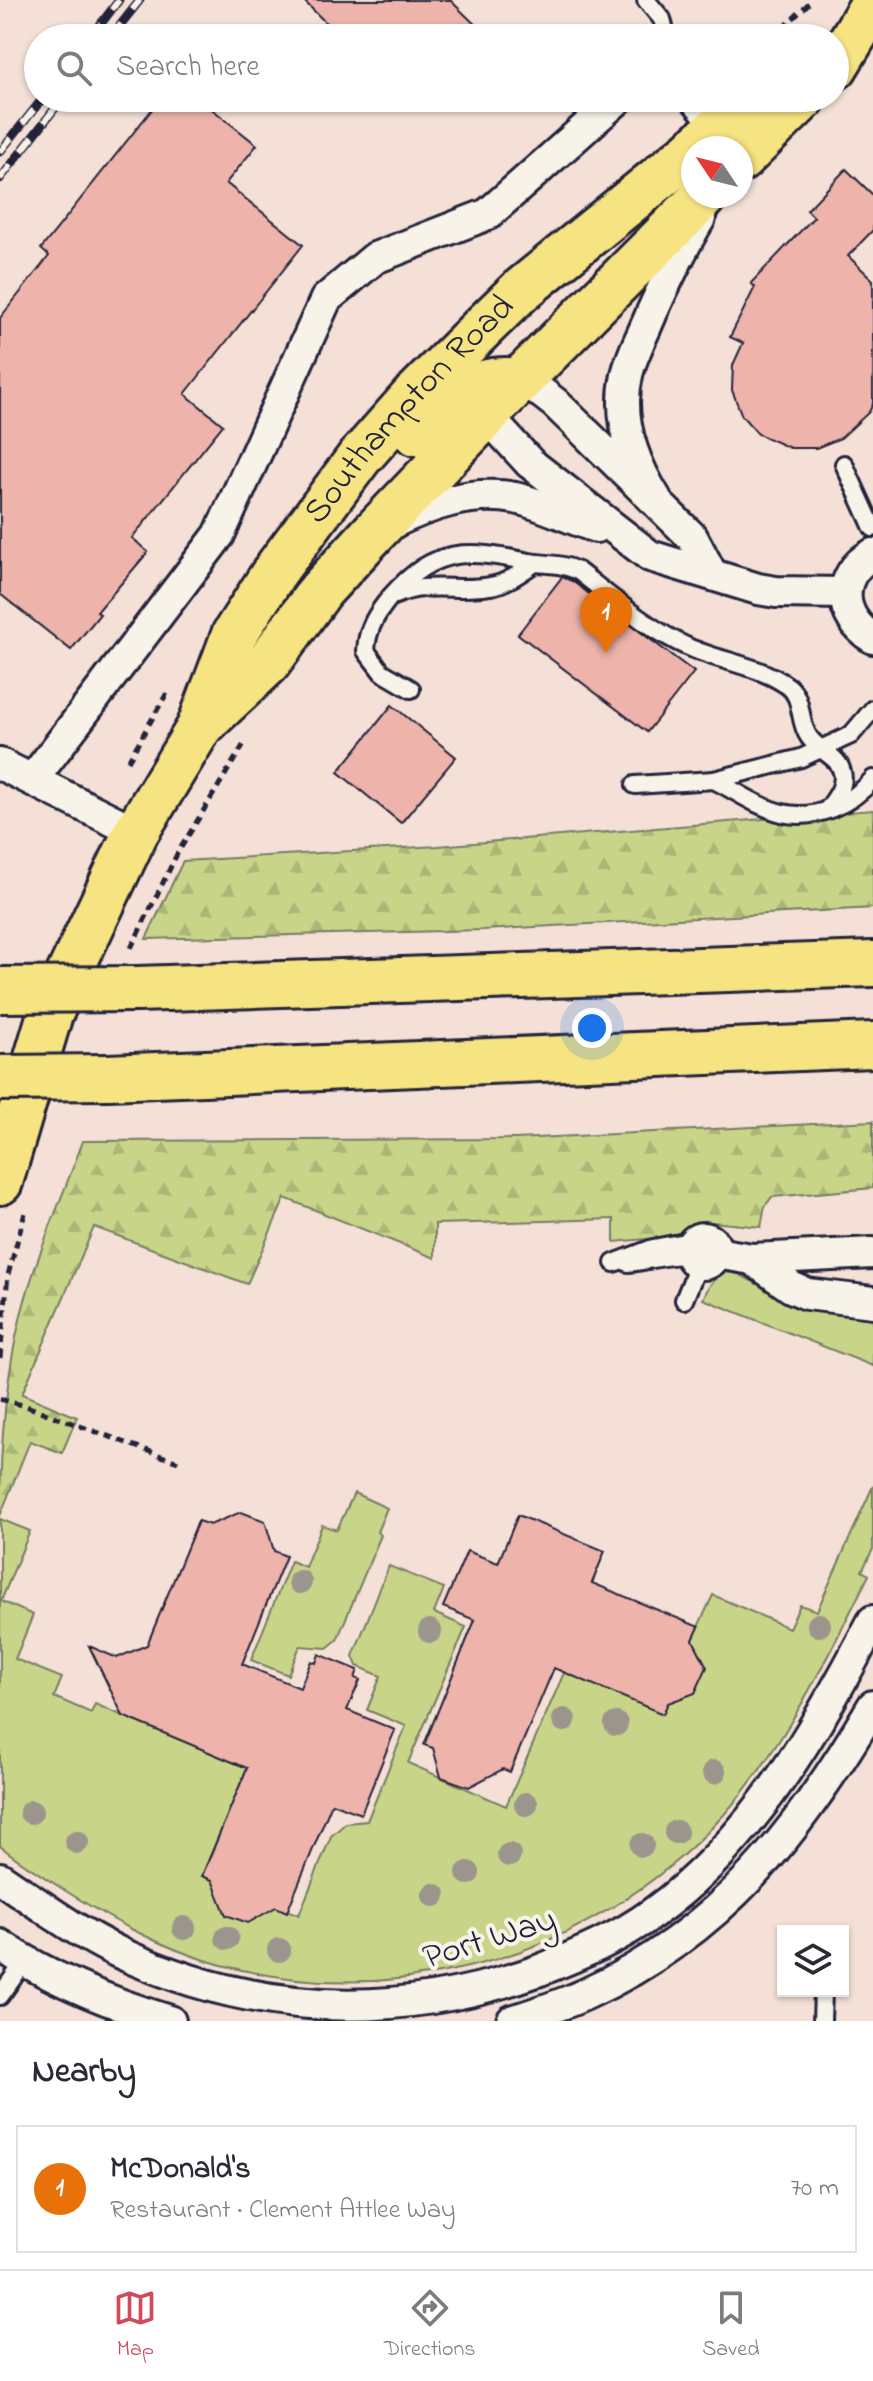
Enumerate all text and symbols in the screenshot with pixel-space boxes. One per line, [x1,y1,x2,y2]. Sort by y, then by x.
search box [24,24,849,112]
icon: search [52,46,96,90]
text: Search here [116,46,260,90]
north arrow [681,136,753,208]
street label: Southampton Road [291,283,528,536]
pin: 1 [580,587,632,653]
your location [572,1008,612,1048]
street label: Port Way [417,1895,563,1985]
map controls [777,1925,849,1997]
button: layers [777,1925,849,1997]
text: Nearby [32,2048,136,2098]
text: McDonald's [110,2148,250,2192]
text: 1 [56,2170,64,2208]
text: 70 m [790,2170,839,2208]
text: Restaurant · Clement Attlee Way [110,2192,456,2230]
tab: Map [113,2286,157,2366]
tab: Directions [384,2286,475,2366]
tab: Saved [702,2286,760,2366]

